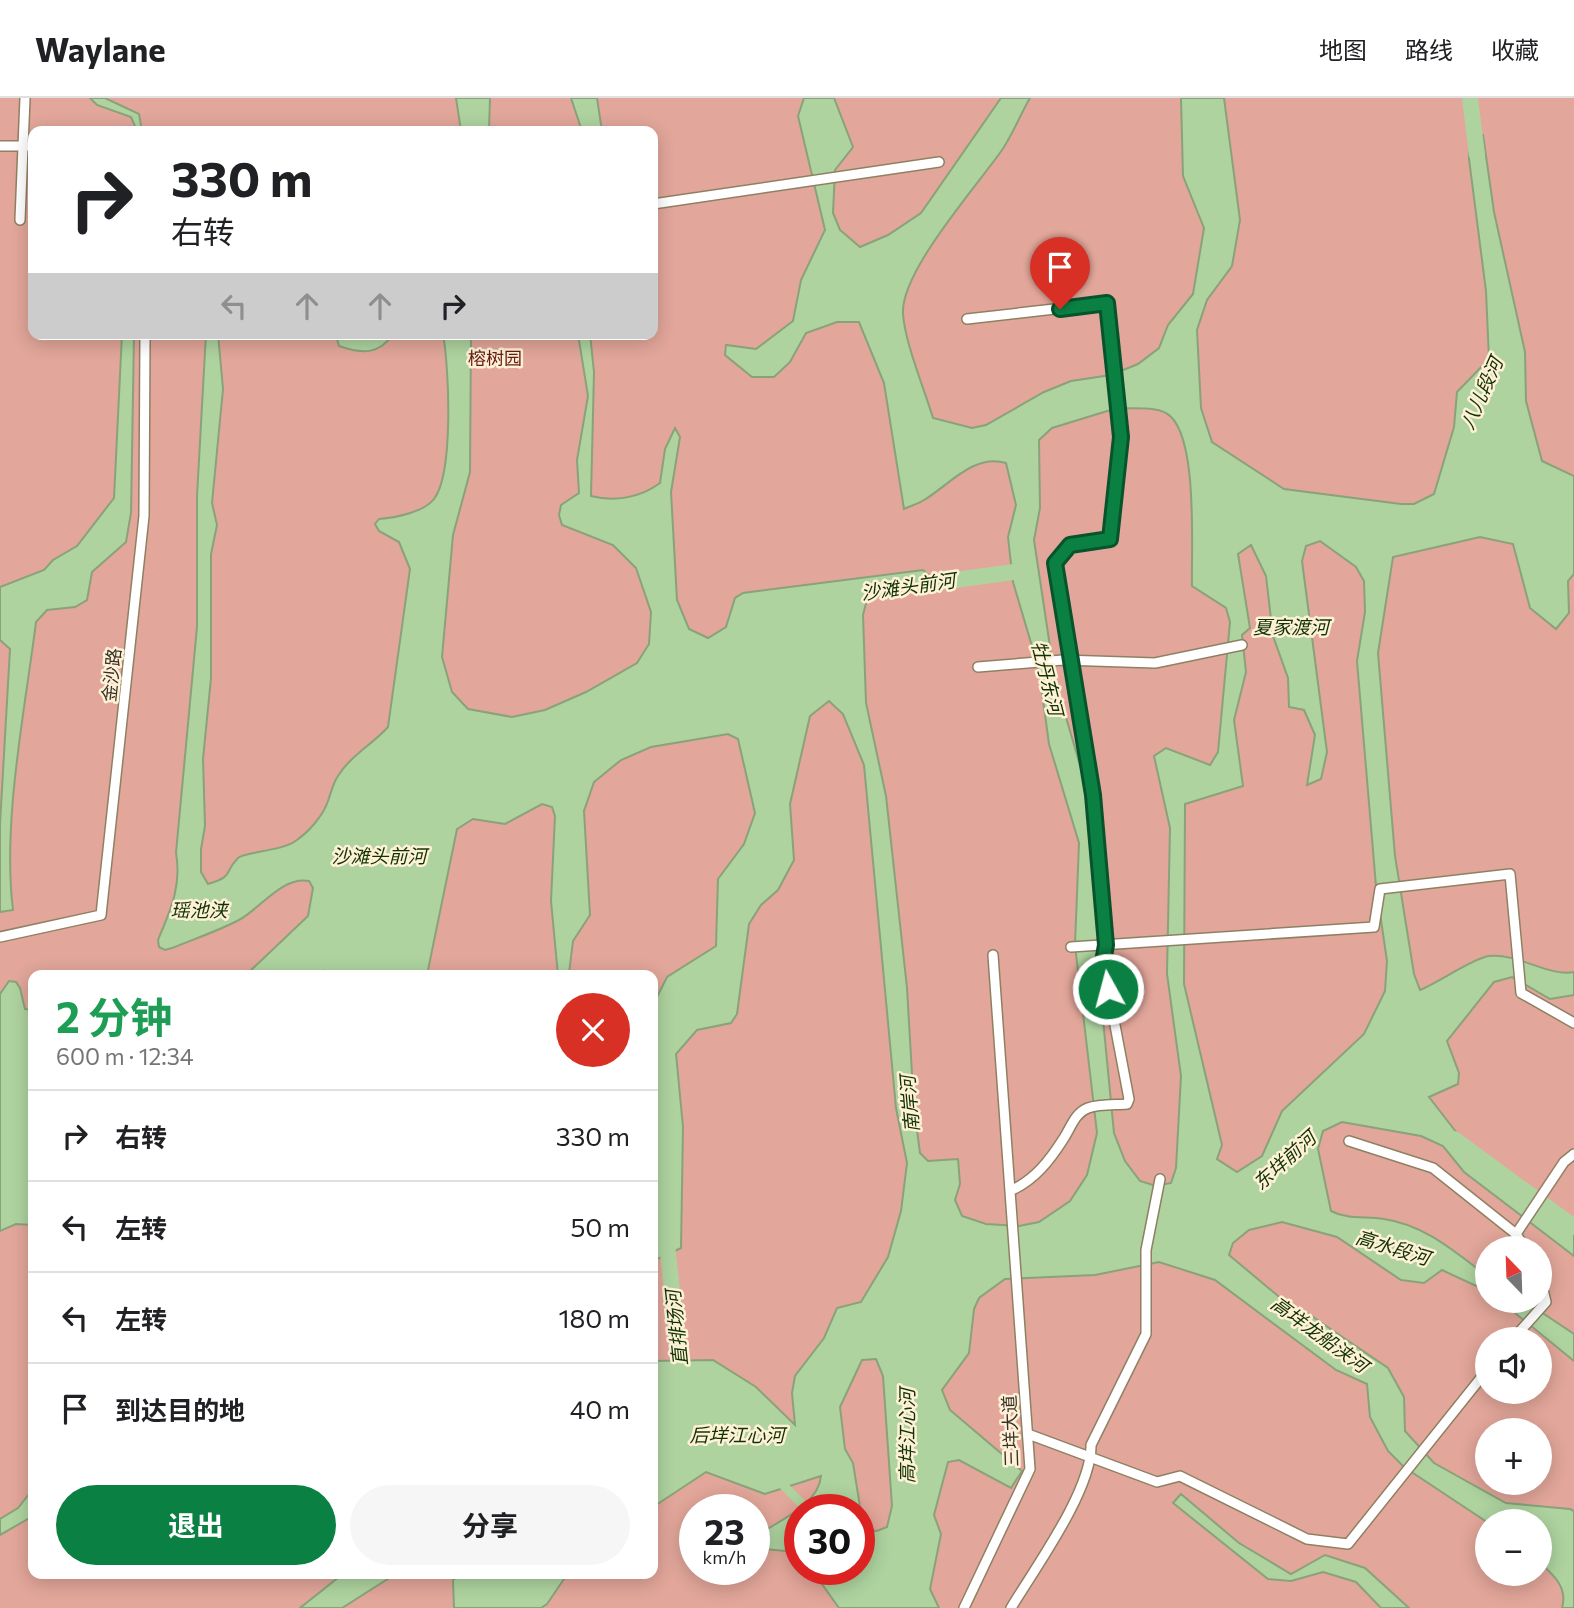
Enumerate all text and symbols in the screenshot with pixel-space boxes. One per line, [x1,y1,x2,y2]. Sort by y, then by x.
text: Waylane [35,28,166,69]
text: 地图 [1319,35,1367,64]
text: 路线 [1405,35,1453,64]
text: 收藏 [1491,35,1539,64]
text: 330 m [171,147,312,207]
icon: right [56,154,147,245]
text: 右转 [171,211,235,251]
pin [1030,237,1090,309]
icon: arrive [1041,248,1079,286]
icon: left [215,287,253,325]
icon: ahead [288,287,326,325]
icon: ahead [361,287,399,325]
icon: right [434,287,472,325]
park label: 榕树园 [468,347,522,369]
water label: 八儿段河 [1455,350,1509,432]
water label: 沙滩头前河 [859,567,961,604]
water label: 夏家渡河 [1253,615,1333,638]
water label: 牡丹东河 [1028,638,1069,722]
street label: 金沙路 [97,647,125,703]
water label: 沙滩头前河 [331,844,430,867]
water label: 瑶池浃 [170,898,229,921]
position arrow [1071,952,1145,1026]
text: 2 分钟 [56,990,172,1042]
button: close [556,993,630,1067]
text: 600 m · 12:34 [56,1042,194,1070]
water label: 南岸河 [895,1071,923,1133]
icon: right [56,1117,94,1155]
text: 330 m [556,1120,630,1151]
text: 右转 [115,1121,167,1152]
water label: 东垟前河 [1248,1123,1323,1194]
icon: left [56,1208,94,1246]
text: 50 m [570,1211,630,1242]
text: 左转 [115,1212,167,1243]
water label: 高水段河 [1353,1225,1437,1270]
north arrow [1475,1236,1552,1312]
map controls [1475,1236,1552,1586]
water label: 直排场河 [660,1285,691,1367]
water label: 高垟龙船浃河 [1267,1291,1376,1379]
icon: left [56,1299,94,1337]
text: 180 m [558,1302,630,1333]
text: 左转 [115,1303,167,1334]
button: sound [1475,1327,1552,1404]
water label: 高垟江心河 [895,1385,918,1484]
icon: arrive [56,1390,94,1428]
text: 40 m [570,1393,630,1424]
text: 到达目的地 [115,1394,245,1425]
street label: 三垟大道 [998,1395,1022,1467]
button: + [1475,1418,1552,1495]
water label: 后垟江心河 [689,1423,788,1446]
button: 退出 [56,1485,336,1565]
button: 分享 [350,1485,630,1565]
speed limit sign: 30 [784,1494,875,1585]
text: 23 [704,1509,745,1552]
button: − [1475,1509,1552,1586]
text: km/h [703,1546,746,1568]

